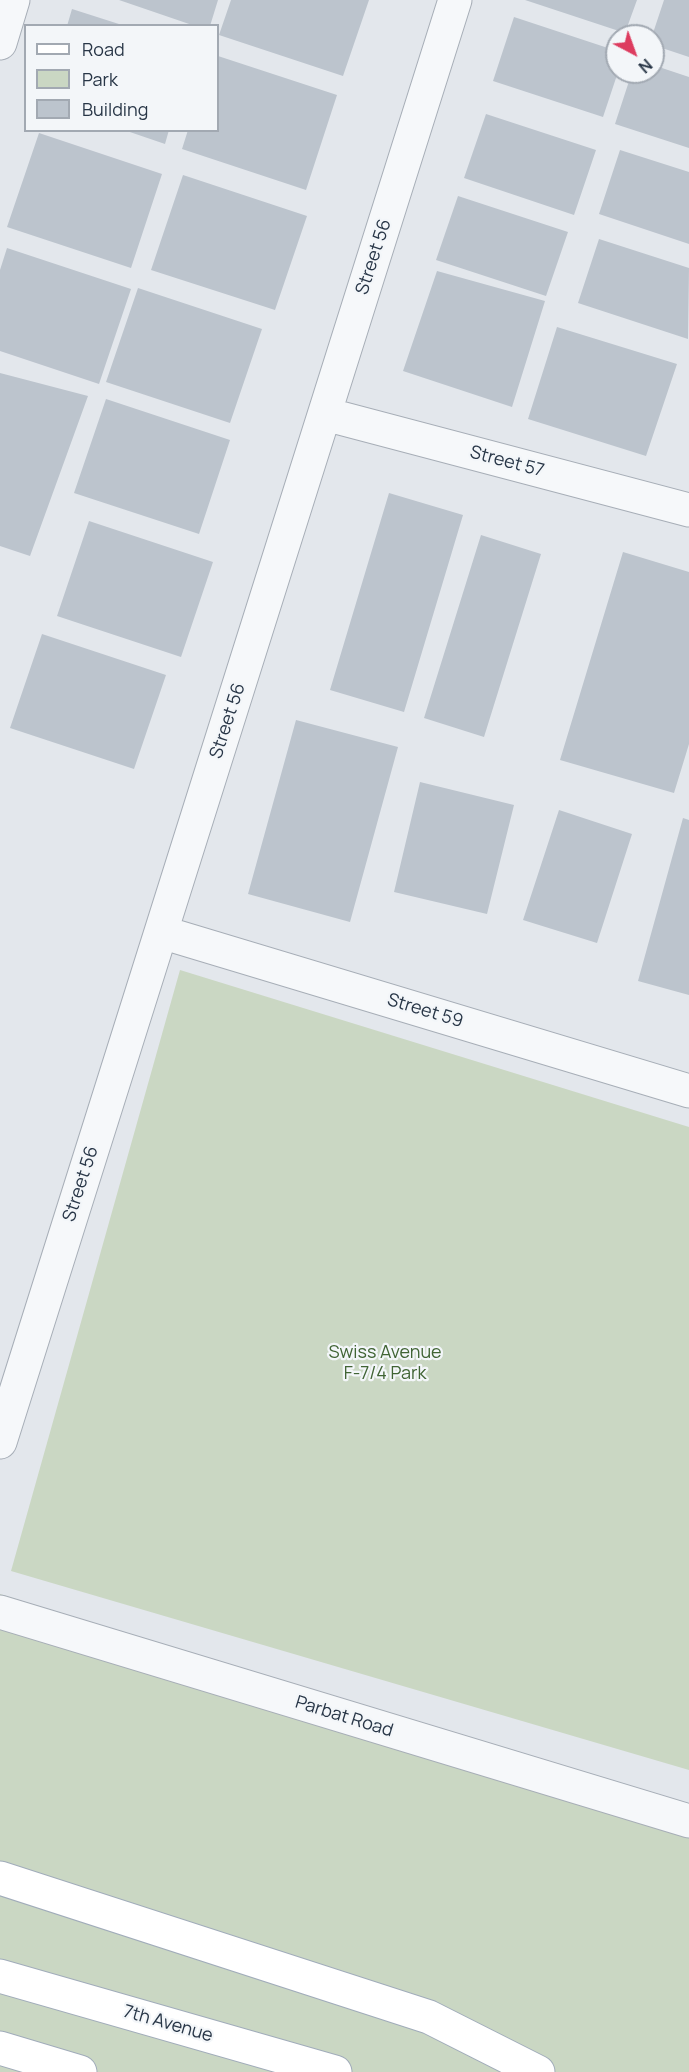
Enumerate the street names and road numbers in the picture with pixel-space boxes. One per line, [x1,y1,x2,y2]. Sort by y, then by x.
street label: Street 56 [352,217,396,297]
street label: Street 57 [468,442,546,482]
street label: Street 56 [206,681,250,761]
street label: Street 59 [385,989,465,1033]
street label: Street 56 [59,1144,103,1224]
street label: Parbat Road [293,1692,395,1742]
street label: 7th Avenue [121,2001,215,2047]

